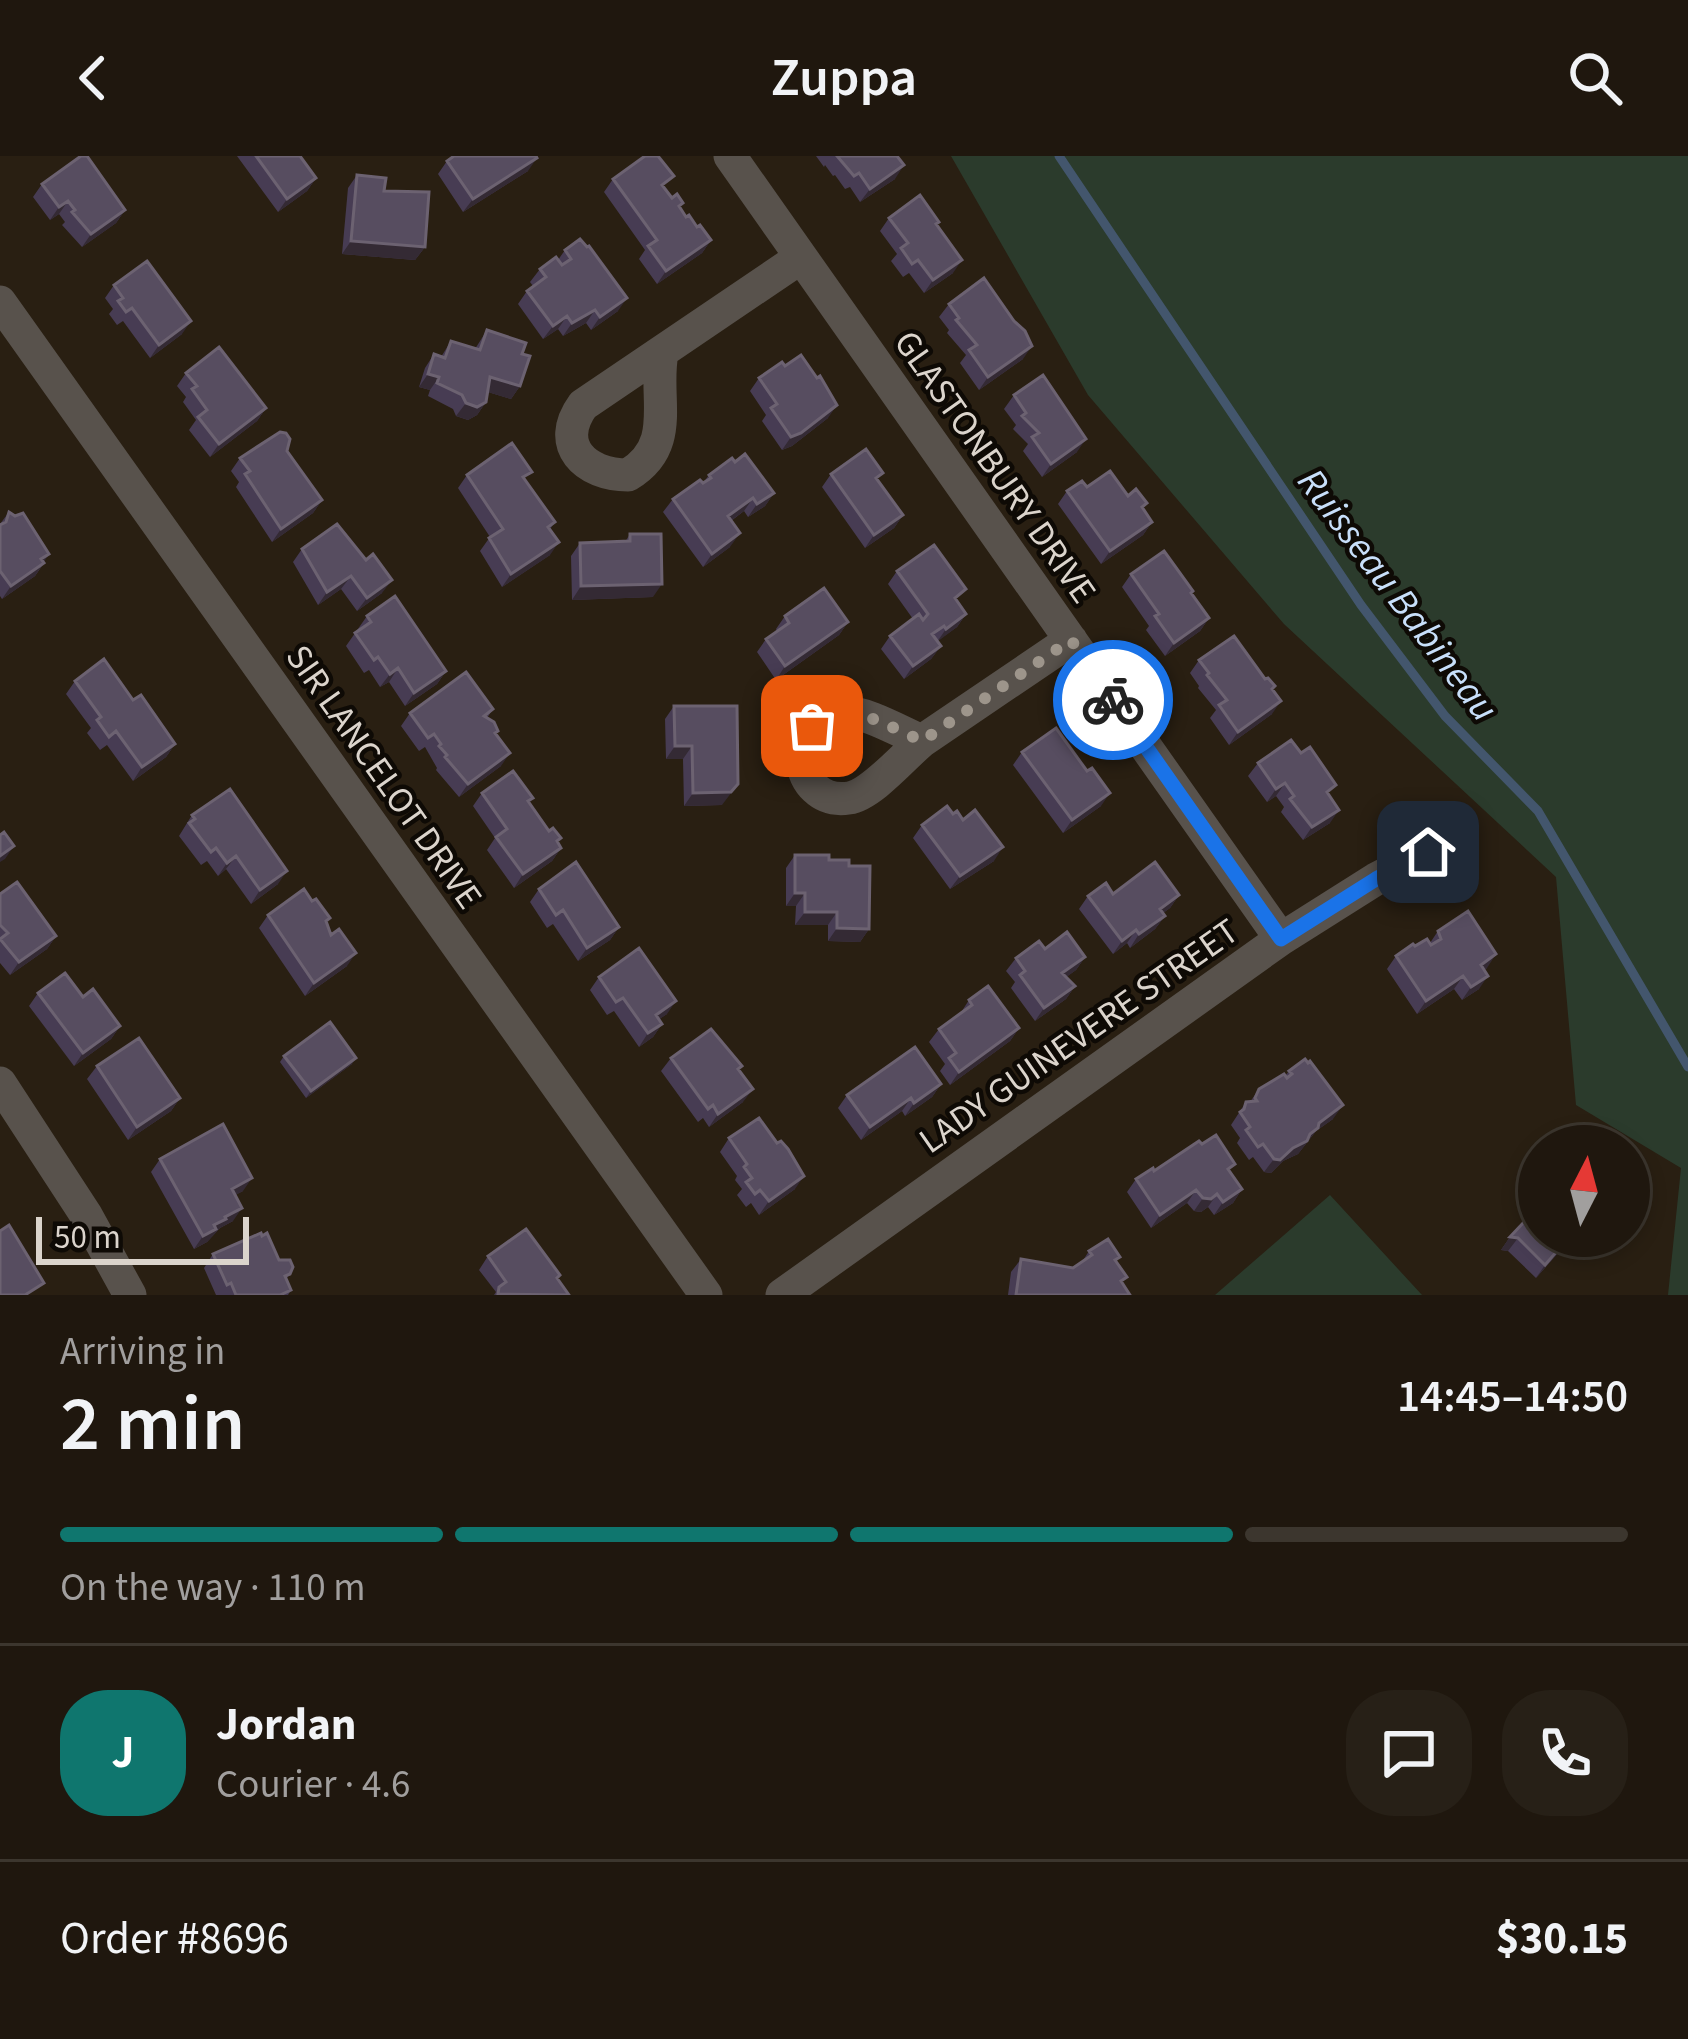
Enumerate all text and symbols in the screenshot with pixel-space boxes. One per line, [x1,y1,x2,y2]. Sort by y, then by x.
text: Zuppa [771,40,917,117]
icon: back [60,45,126,111]
icon: search [1562,45,1628,111]
street label: GLASTONBURY DRIVE [881,320,1108,613]
water label: Ruisseau Babineau [1284,457,1511,733]
street label: SIR LANCELOT DRIVE [273,634,494,919]
courier [1053,640,1173,760]
icon: bike [1080,667,1146,733]
pin [761,675,863,777]
icon: bag [779,693,845,759]
pin [1377,801,1479,903]
icon: home [1395,819,1461,885]
street label: LADY GUINEVERE STREET [909,906,1249,1166]
north arrow [1518,1125,1650,1257]
map controls [1518,1125,1650,1257]
scale bar [36,1211,249,1264]
text: 50 m [54,1214,121,1261]
text: Arriving in [60,1324,225,1380]
text: 14:45–14:50 [1397,1365,1628,1429]
text: 2 min [60,1369,245,1480]
text: On the way · 110 m [60,1560,366,1616]
button: chat [1346,1690,1472,1816]
button: phone [1502,1690,1628,1816]
text: Jordan [216,1693,357,1757]
text: J [112,1721,134,1785]
text: Courier · 4.6 [216,1757,410,1813]
text: Order #8696 [60,1907,289,1971]
text: $30.15 [1496,1907,1628,1971]

